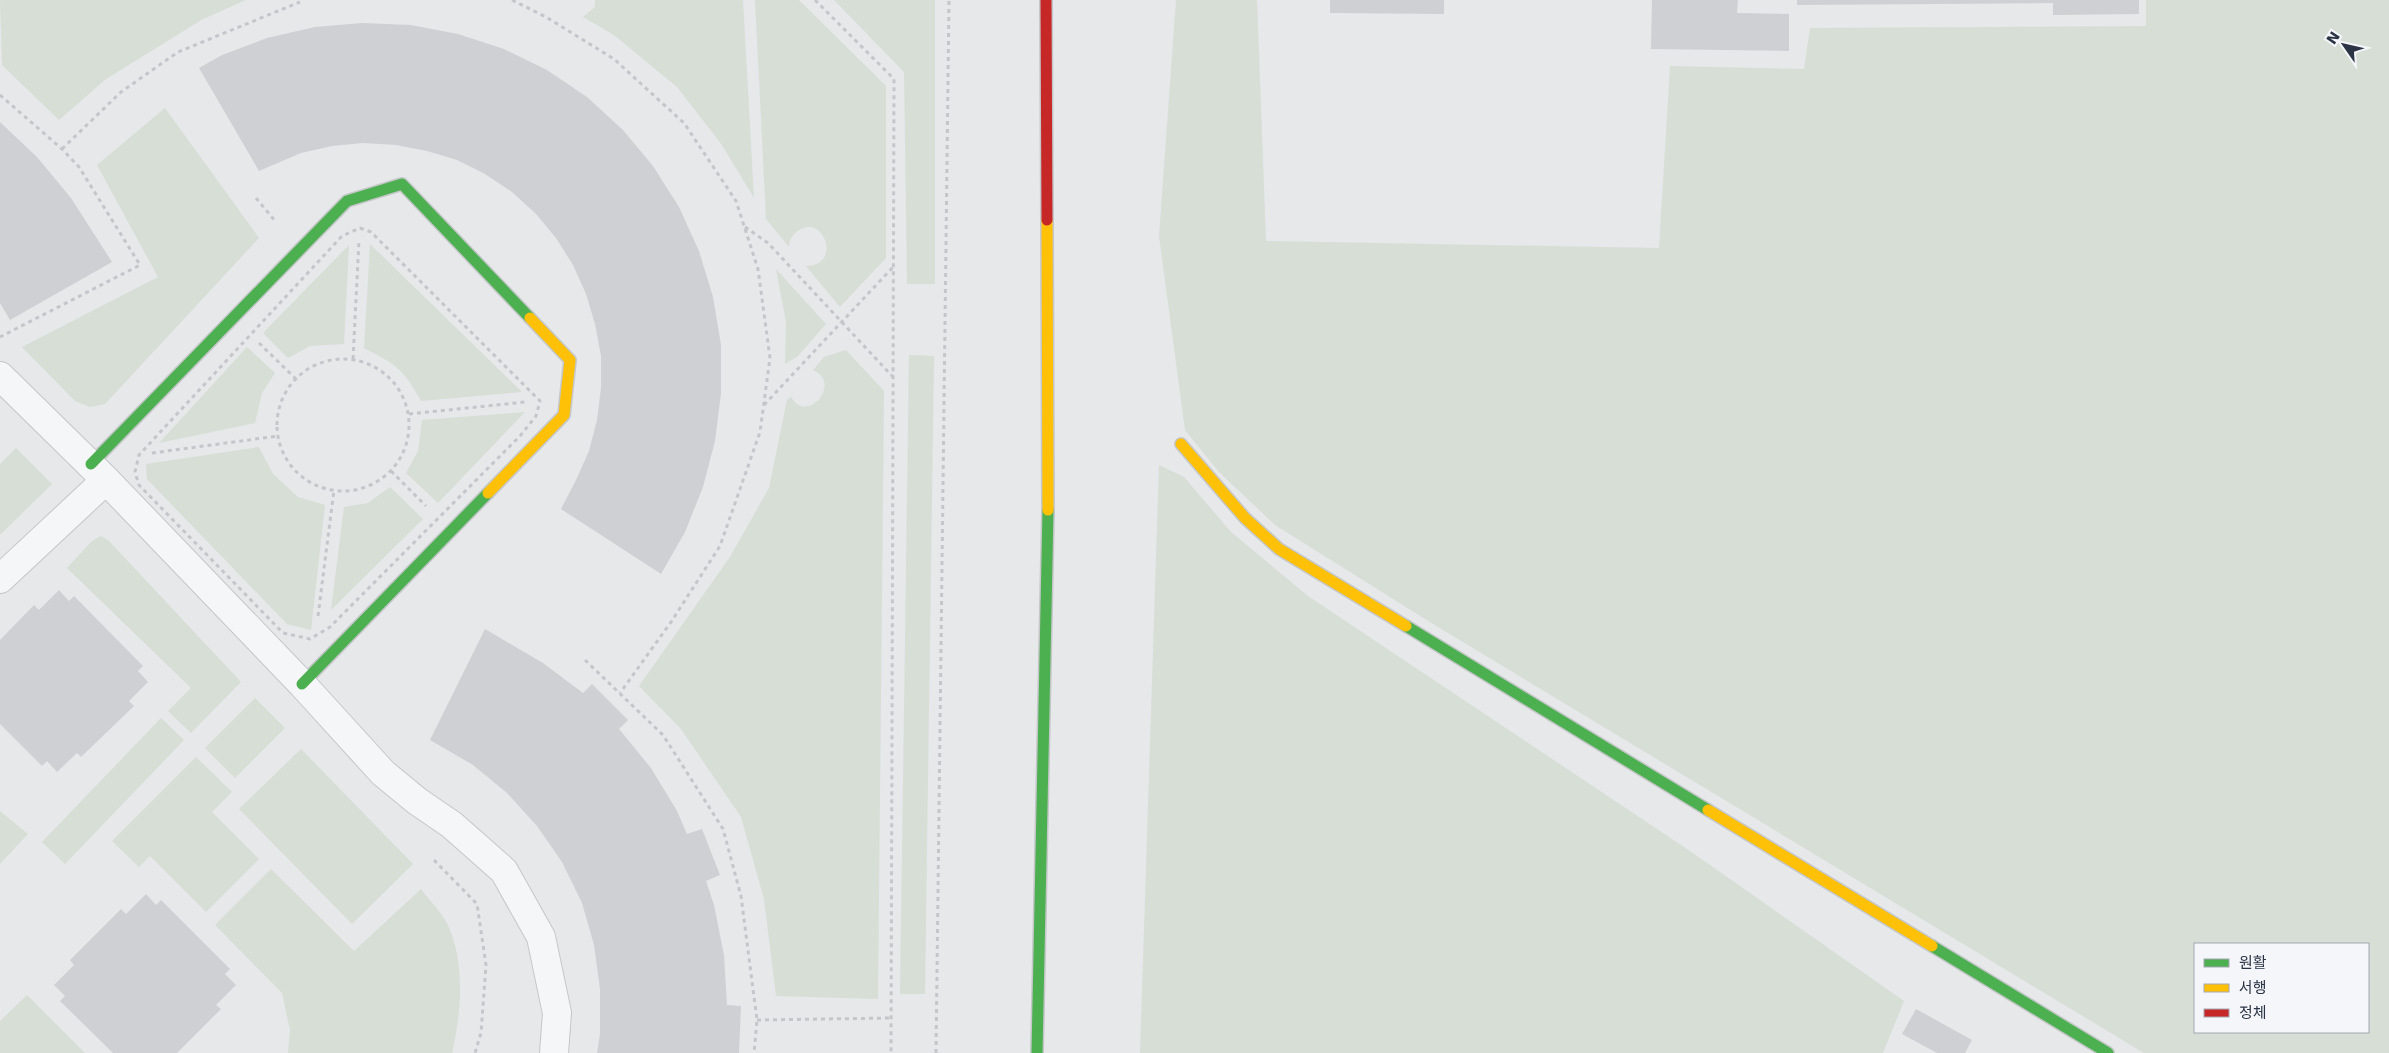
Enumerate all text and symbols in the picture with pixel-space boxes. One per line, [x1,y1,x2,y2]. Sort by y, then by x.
north arrow [2319,20,2369,70]
text: N [2323,28,2343,47]
legend [2194,943,2369,1033]
text: 원활 [2239,954,2267,972]
text: 서행 [2239,979,2267,997]
text: 정체 [2239,1004,2267,1022]

